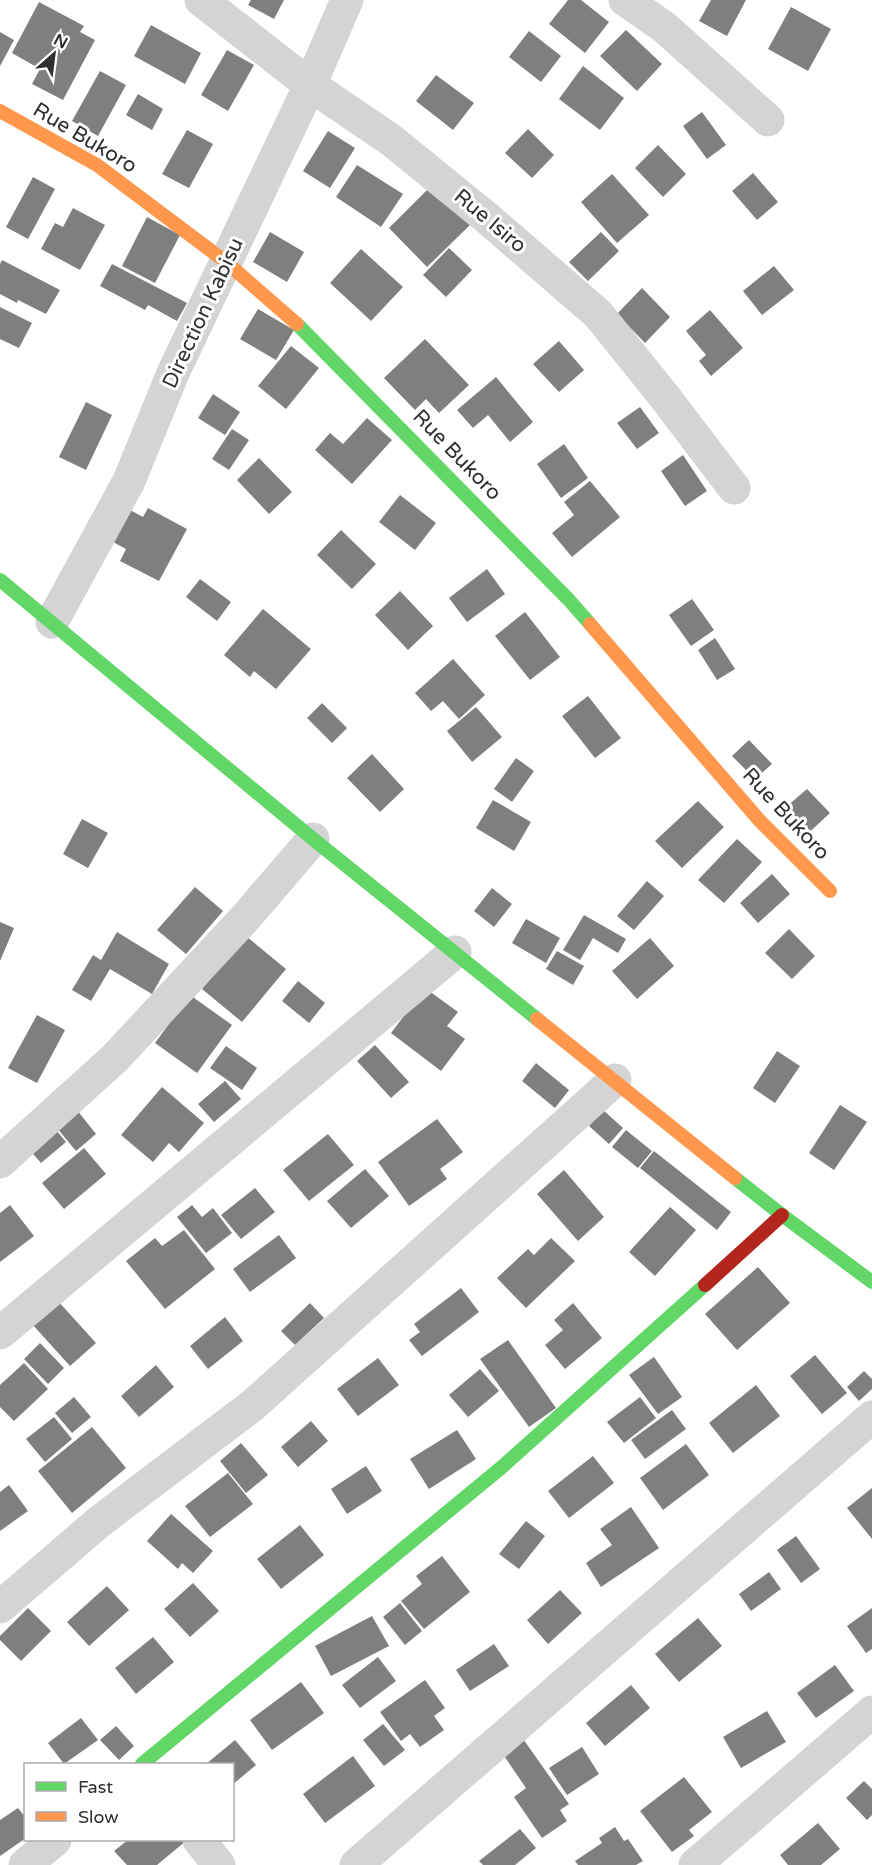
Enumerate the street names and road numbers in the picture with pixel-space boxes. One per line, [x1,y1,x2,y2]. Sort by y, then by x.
street label: Rue Bukoro [28,97,142,179]
street label: Rue Isiro [449,184,531,258]
street label: Direction Kabisu [157,234,249,392]
street label: Rue Bukoro [407,404,507,506]
street label: Rue Bukoro [737,763,835,865]

